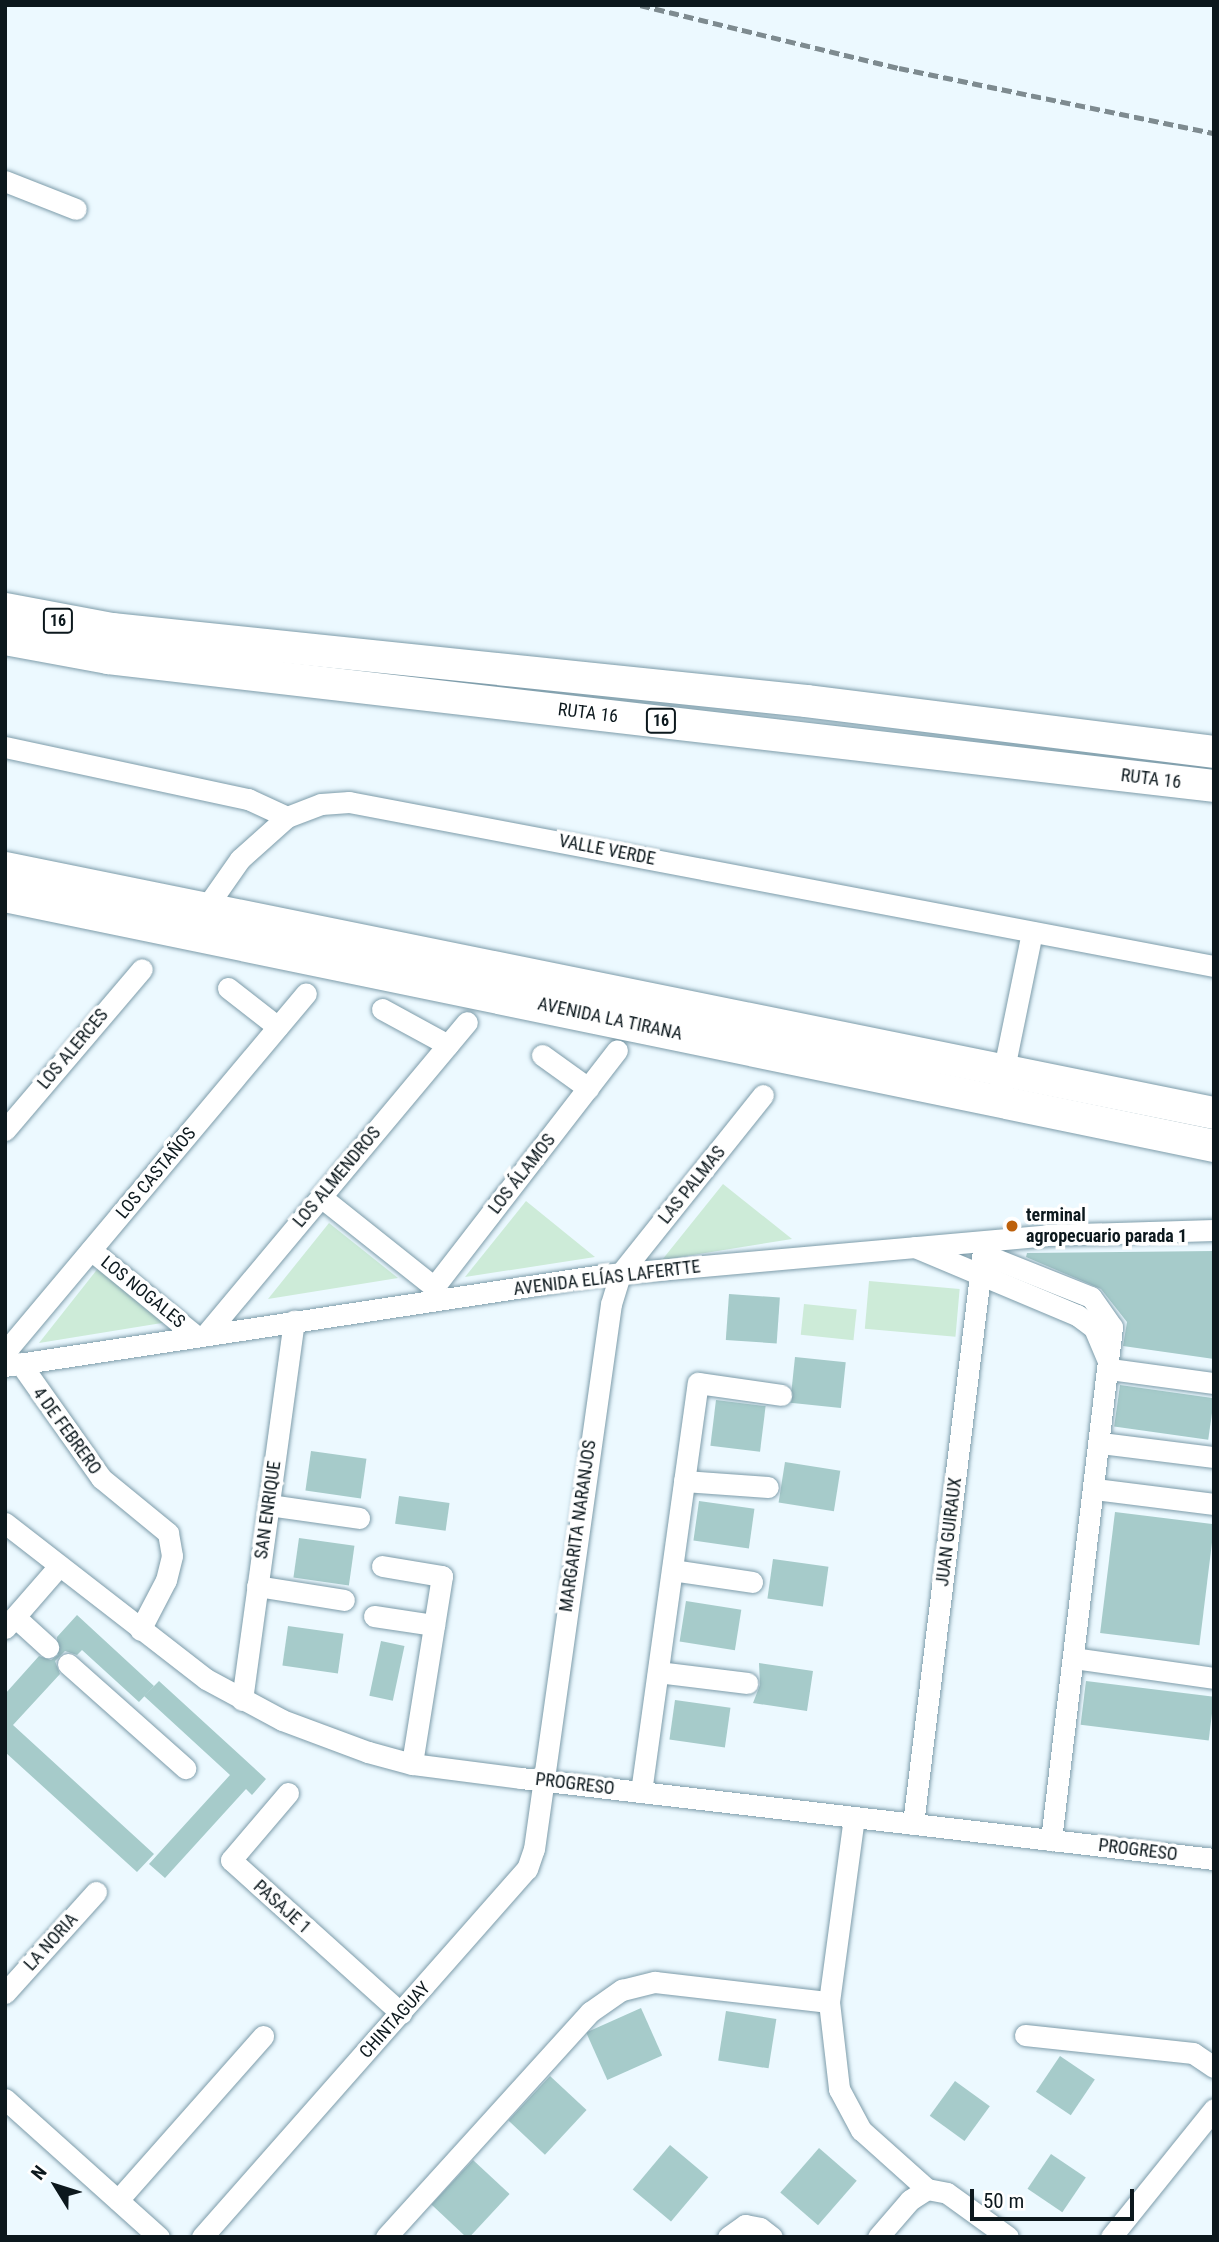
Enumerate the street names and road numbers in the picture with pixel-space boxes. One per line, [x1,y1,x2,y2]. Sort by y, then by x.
road number: 16 [42,608,74,634]
street label: RUTA 16 [557,699,619,727]
road number: 16 [645,708,677,734]
street label: RUTA 16 [1120,765,1182,793]
street label: VALLE VERDE [557,830,657,870]
street label: AVENIDA LA TIRANA [536,993,684,1045]
street label: LOS ALERCES [33,1004,113,1094]
street label: LOS ALMENDROS [289,1122,385,1232]
street label: LOS CASTAÑOS [112,1123,200,1223]
street label: LOS ÁLAMOS [484,1130,560,1218]
street label: LAS PALMAS [654,1142,730,1228]
street label: LOS NOGALES [97,1251,189,1333]
street label: AVENIDA ELÍAS LAFERTTE [512,1256,702,1300]
street label: 4 DE FEBRERO [28,1383,106,1479]
street label: MARGARITA NARANJOS [555,1439,601,1613]
street label: SAN ENRIQUE [250,1459,286,1561]
street label: JUAN GUIRAUX [932,1476,966,1588]
street label: PROGRESO [534,1768,616,1800]
street label: PROGRESO [1097,1834,1179,1866]
street label: PASAJE 1 [249,1876,315,1938]
street label: LA NORIA [20,1909,82,1975]
street label: CHINTAGUAY [355,1977,435,2063]

